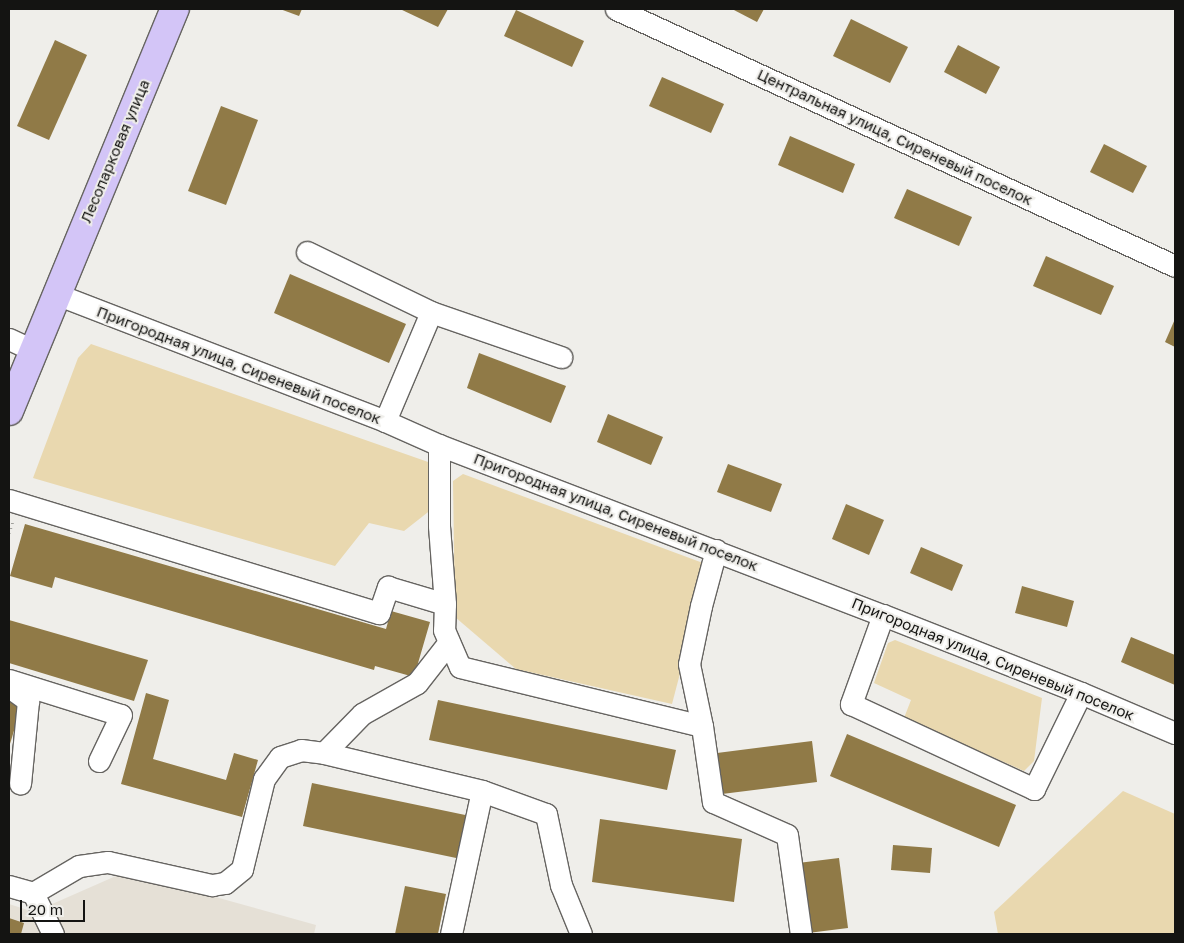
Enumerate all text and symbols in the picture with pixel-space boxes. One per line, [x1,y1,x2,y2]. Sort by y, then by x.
street label: Центральная улица, Сиреневый поселок [755,65,1035,209]
street label: Лесопарковая улица [77,77,153,225]
street label: Пригородная улица, Сиреневый поселок [94,302,384,428]
street label: Пригородная улица, Сиреневый поселок [471,449,761,575]
street label: Пригородная улица, Сиреневый поселок [849,594,1137,724]
scale bar [22,890,88,922]
text: 20 m [28,900,63,918]

